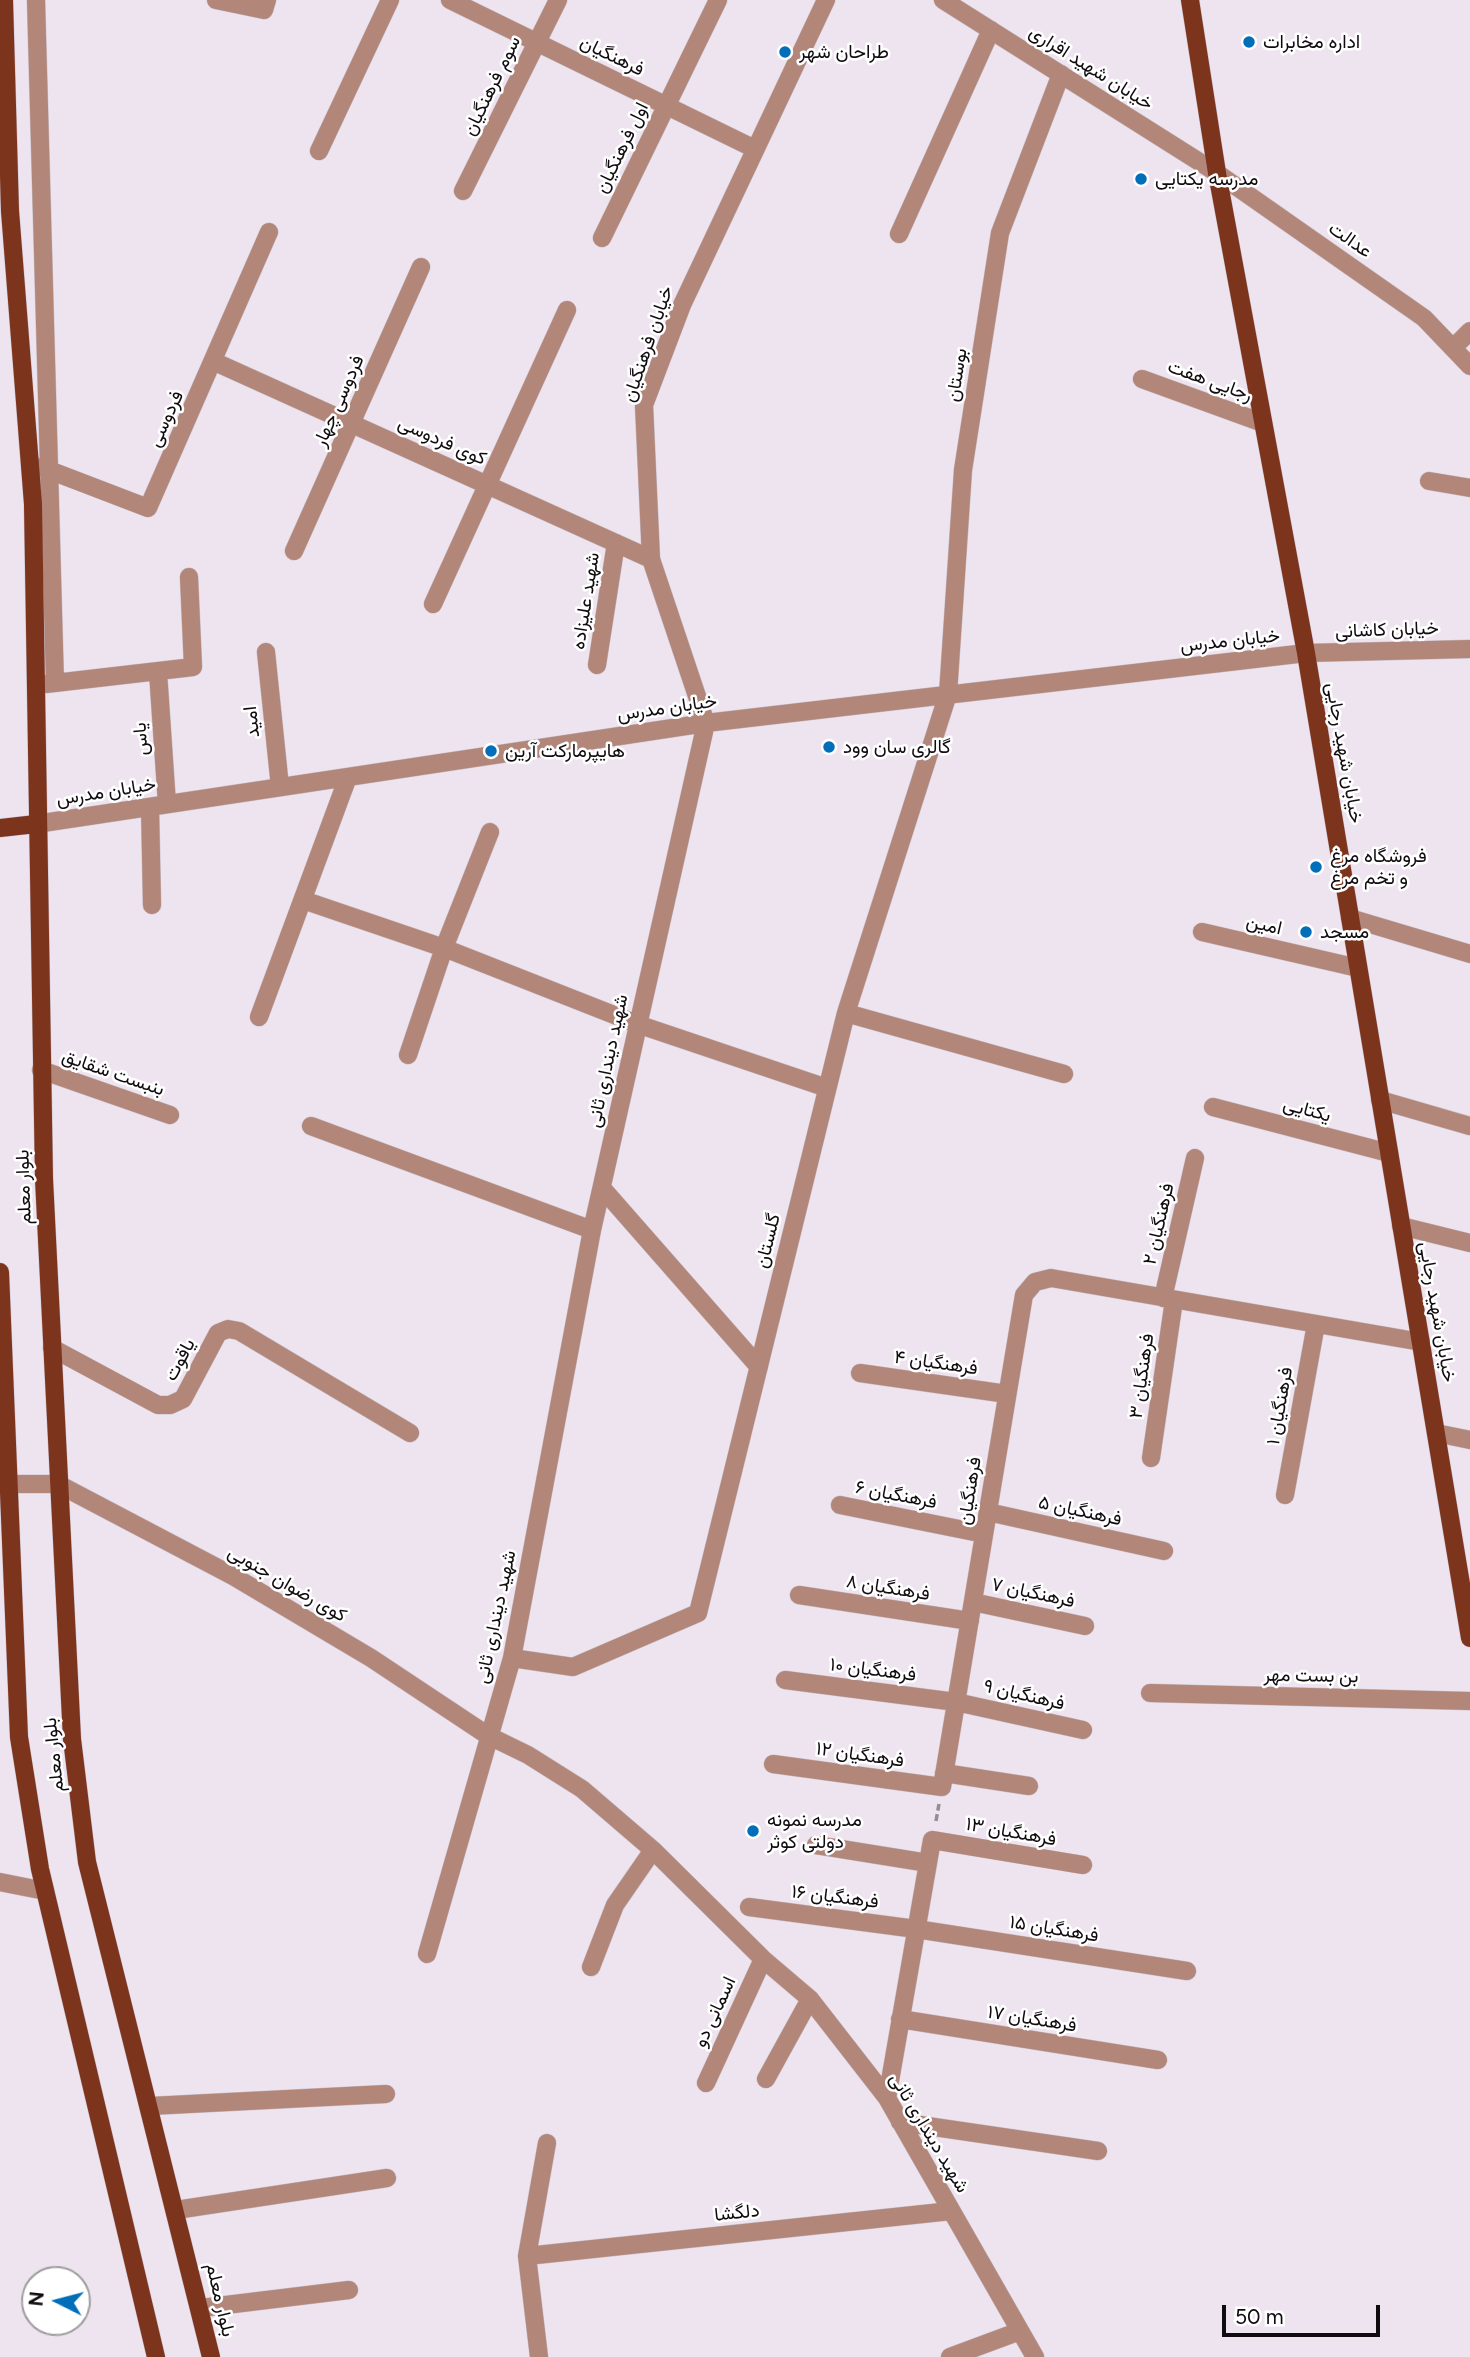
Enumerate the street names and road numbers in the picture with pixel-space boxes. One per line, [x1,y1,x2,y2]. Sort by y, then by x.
street label: خیابان شهید اقراری [1025,21,1157,115]
street label: فرهنگیان [576,31,648,81]
street label: سوم فرهنگیان [458,32,526,140]
street label: اول فرهنگیان [590,99,654,197]
street label: عدالت [1324,217,1376,263]
street label: خیابان فرهنگیان [617,283,679,405]
street label: بوستان [942,346,972,404]
street label: فردوسی چهار [309,352,369,450]
street label: رجایی هفت [1164,355,1256,407]
street label: فردوسی [143,387,189,451]
street label: کوی فردوسی [394,411,490,471]
street label: شهید علیزاده [567,551,605,651]
street label: خیابان کاشانی [1335,617,1439,643]
street label: خیابان مدرس [1179,624,1281,658]
street label: خیابان شهید رجایی [1320,681,1368,825]
street label: خیابان مدرس [616,690,718,726]
street label: امید [239,705,265,739]
street label: یاس [128,722,154,756]
street label: خیابان مدرس [55,773,157,811]
street label: امین [1244,910,1284,940]
street label: شهید دینداری ثانی [583,992,633,1130]
street label: بنبست شقایق [59,1045,167,1101]
street label: یکتایی [1281,1093,1333,1127]
street label: بلوار معلم [11,1149,37,1225]
street label: فرهنگیان ۲ [1139,1181,1179,1267]
street label: گلستان [750,1211,786,1271]
street label: خیابان شهید رجایی [1413,1240,1461,1384]
street label: فرهنگیان ۳ [1125,1332,1159,1420]
street label: یاقوت [159,1335,201,1385]
street label: فرهنگیان ۴ [893,1346,979,1380]
street label: فرهنگیان ۱ [1262,1365,1298,1447]
street label: فرهنگیان [953,1455,987,1527]
street label: فرهنگیان ۶ [853,1476,939,1514]
street label: فرهنگیان ۵ [1036,1491,1124,1531]
street label: کوی رضوان جنوبی [223,1541,351,1627]
street label: شهید دینداری ثانی [471,1548,521,1686]
street label: فرهنگیان ۸ [845,1570,931,1606]
street label: فرهنگیان ۷ [989,1573,1077,1613]
street label: فرهنگیان ۱۰ [829,1653,917,1687]
street label: بن بست مهر [1263,1664,1359,1688]
street label: فرهنگیان ۹ [981,1675,1067,1715]
street label: بلوار معلم [39,1717,69,1793]
street label: فرهنگیان ۱۲ [814,1738,906,1772]
street label: فرهنگیان ۱۳ [964,1813,1058,1851]
street label: فرهنگیان ۱۶ [790,1880,880,1914]
street label: فرهنگیان ۱۵ [1008,1911,1100,1947]
street label: اسمانی دو [689,1973,741,2051]
street label: فرهنگیان ۱۷ [986,2001,1078,2037]
street label: شهید دینداری ثانی [884,2069,974,2197]
street label: دلگشا [713,2199,761,2227]
street label: بلوار معلم [200,2261,240,2339]

